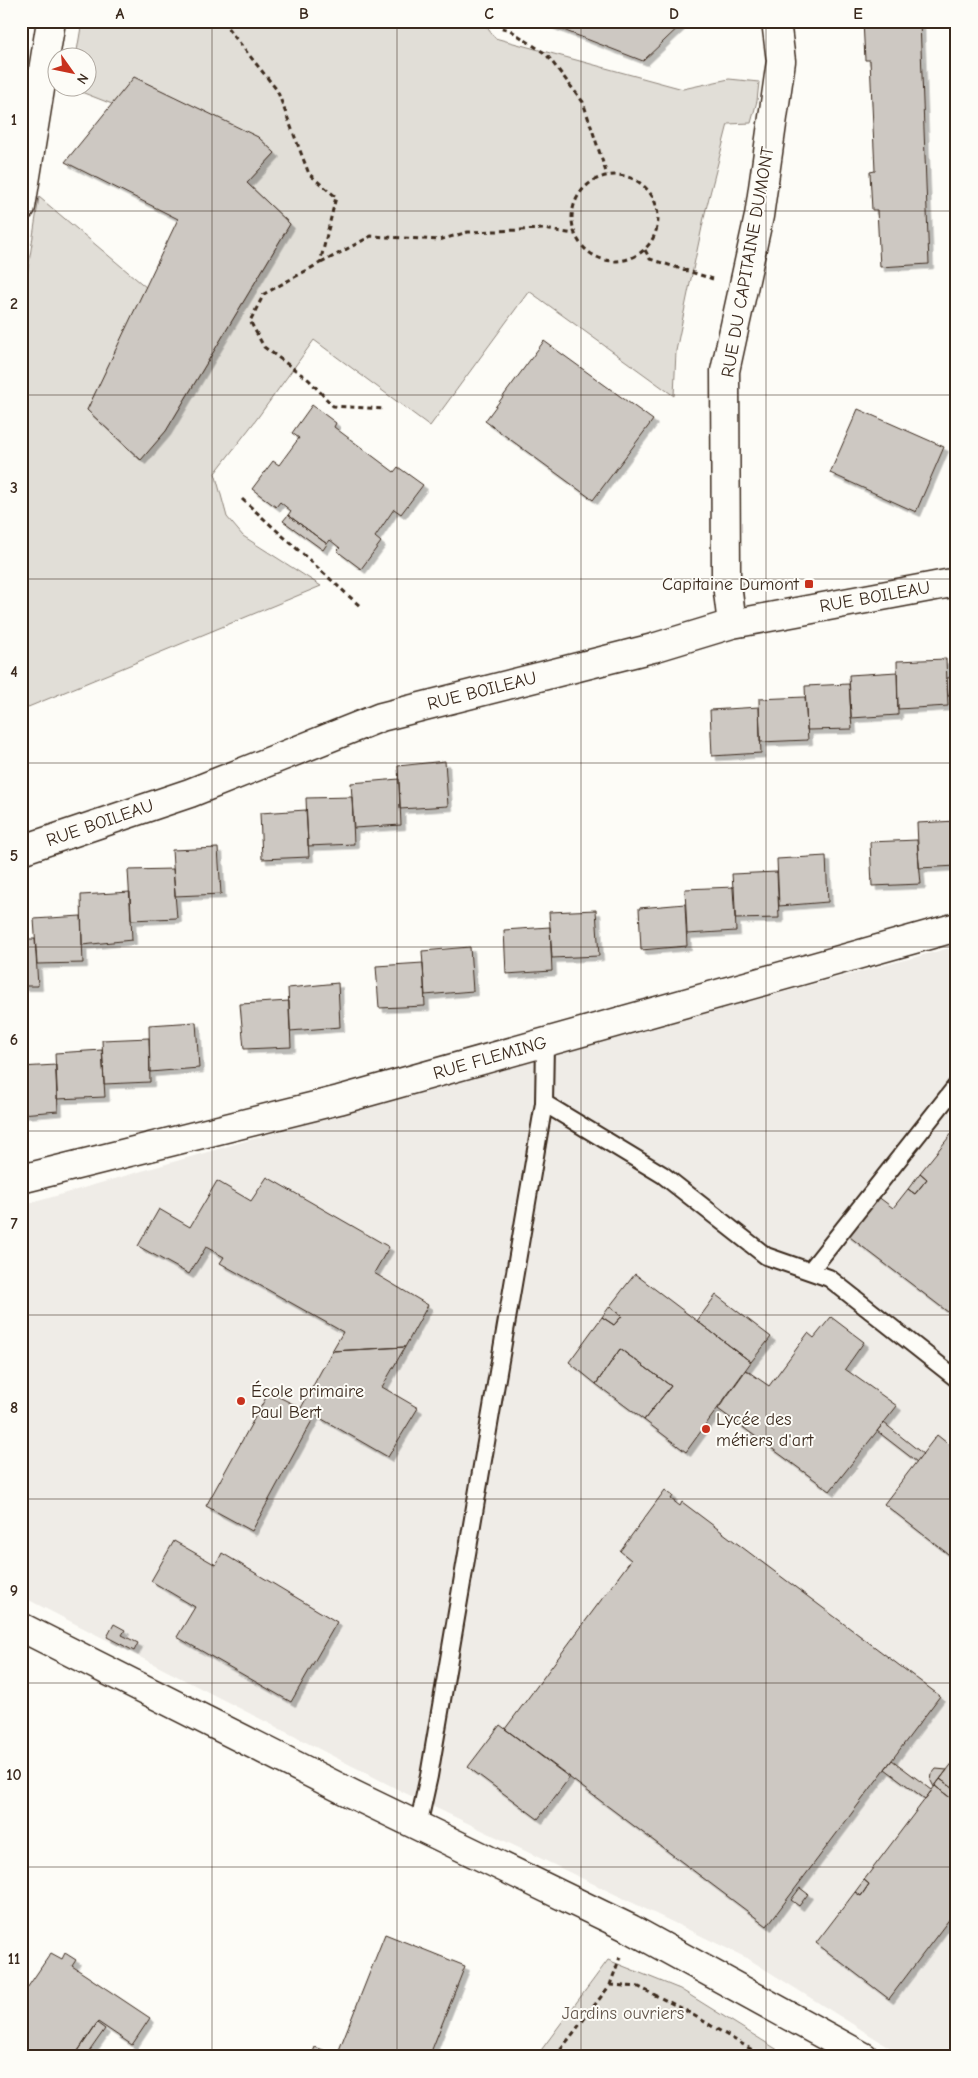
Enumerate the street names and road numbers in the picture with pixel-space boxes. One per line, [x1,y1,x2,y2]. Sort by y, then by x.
street label: RUE DU CAPITAINE DUMONT [717,144,779,379]
street label: RUE BOILEAU [818,577,932,617]
street label: RUE BOILEAU [425,667,539,715]
street label: RUE BOILEAU [44,795,156,851]
street label: RUE FLEMING [431,1032,549,1084]

